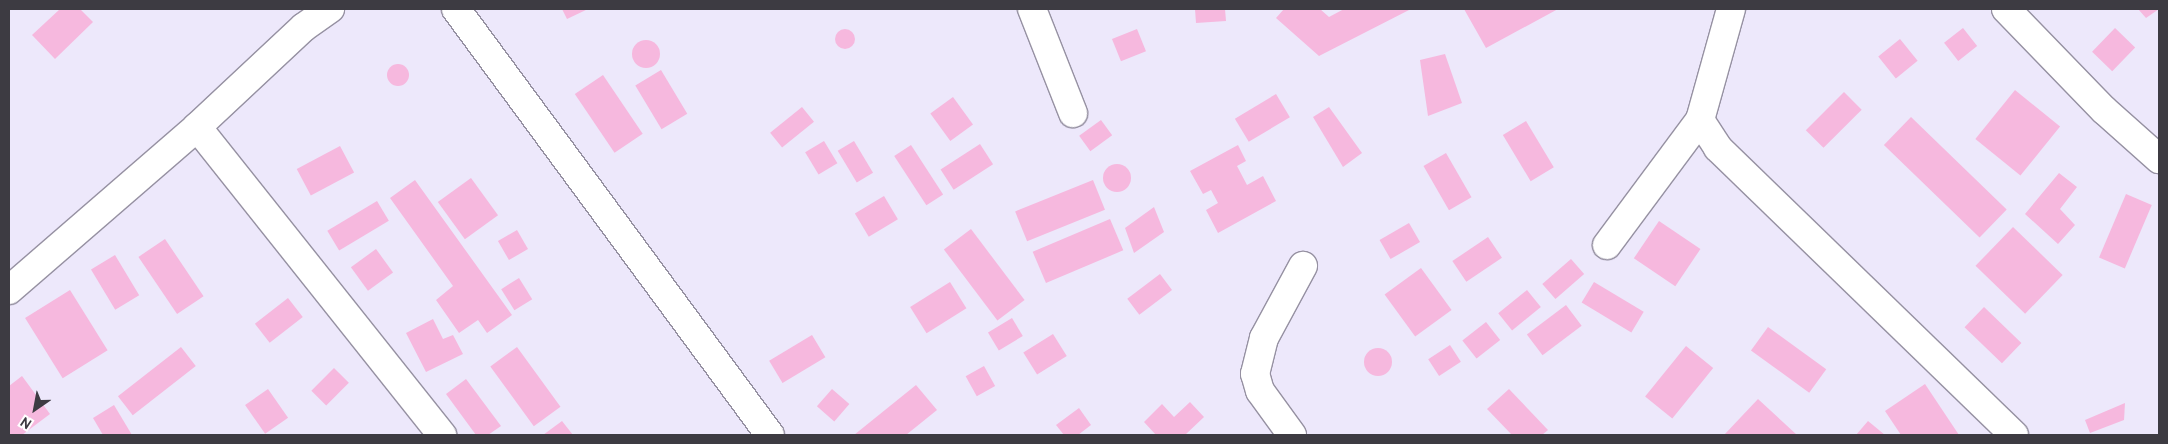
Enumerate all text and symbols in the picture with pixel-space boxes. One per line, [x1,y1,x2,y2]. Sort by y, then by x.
north arrow [10,384,60,434]
text: N [18,412,35,432]

